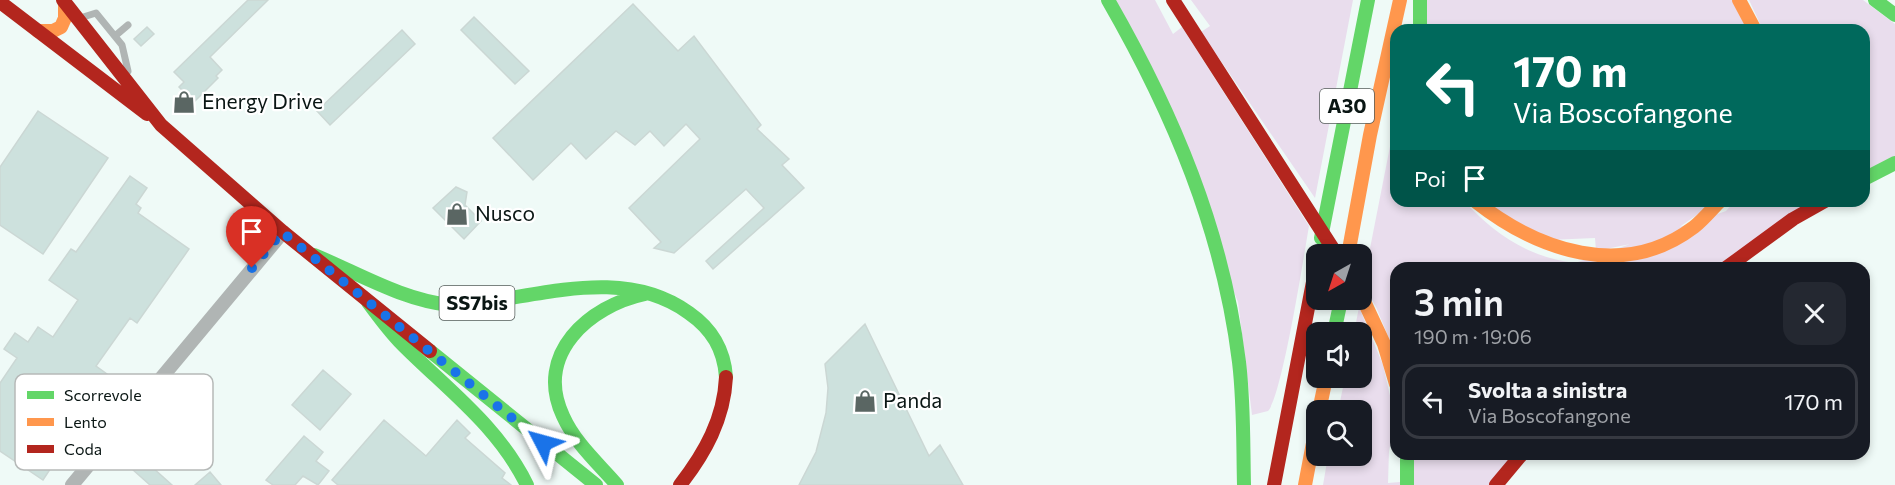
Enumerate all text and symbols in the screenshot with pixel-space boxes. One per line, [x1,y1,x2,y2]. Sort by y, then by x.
text: 170 m [1513,44,1627,96]
icon: left [1414,48,1492,126]
place label: Energy Drive [202,88,323,113]
shop icon: Energy Drive [171,89,197,115]
road number: A30 [1320,89,1374,123]
text: Via Boscofangone [1513,96,1733,129]
icon: arrive [1458,162,1491,195]
text: Poi [1414,165,1446,192]
place label: Nusco [475,200,535,225]
shop icon: Nusco [444,201,470,227]
pin [226,206,277,268]
icon: arrive [235,215,268,248]
north arrow [1306,244,1372,310]
map controls [1306,244,1372,466]
text: 3 min [1414,279,1504,323]
button: close [1783,282,1846,345]
road number: SS7bis [440,286,514,320]
button: sound [1306,322,1372,388]
text: 190 m · 19:06 [1414,324,1532,348]
legend [15,374,213,470]
text: Svolta a sinistra [1468,376,1627,403]
text: Scorrevole [64,385,142,404]
icon: left [1417,385,1450,418]
place label: Panda [883,387,942,412]
shop icon: Panda [852,388,878,414]
text: 170 m [1784,388,1843,415]
button: search [1306,400,1372,466]
text: Via Boscofangone [1468,403,1631,427]
position arrow [511,411,575,475]
text: Lento [64,412,107,431]
text: Coda [64,439,102,458]

